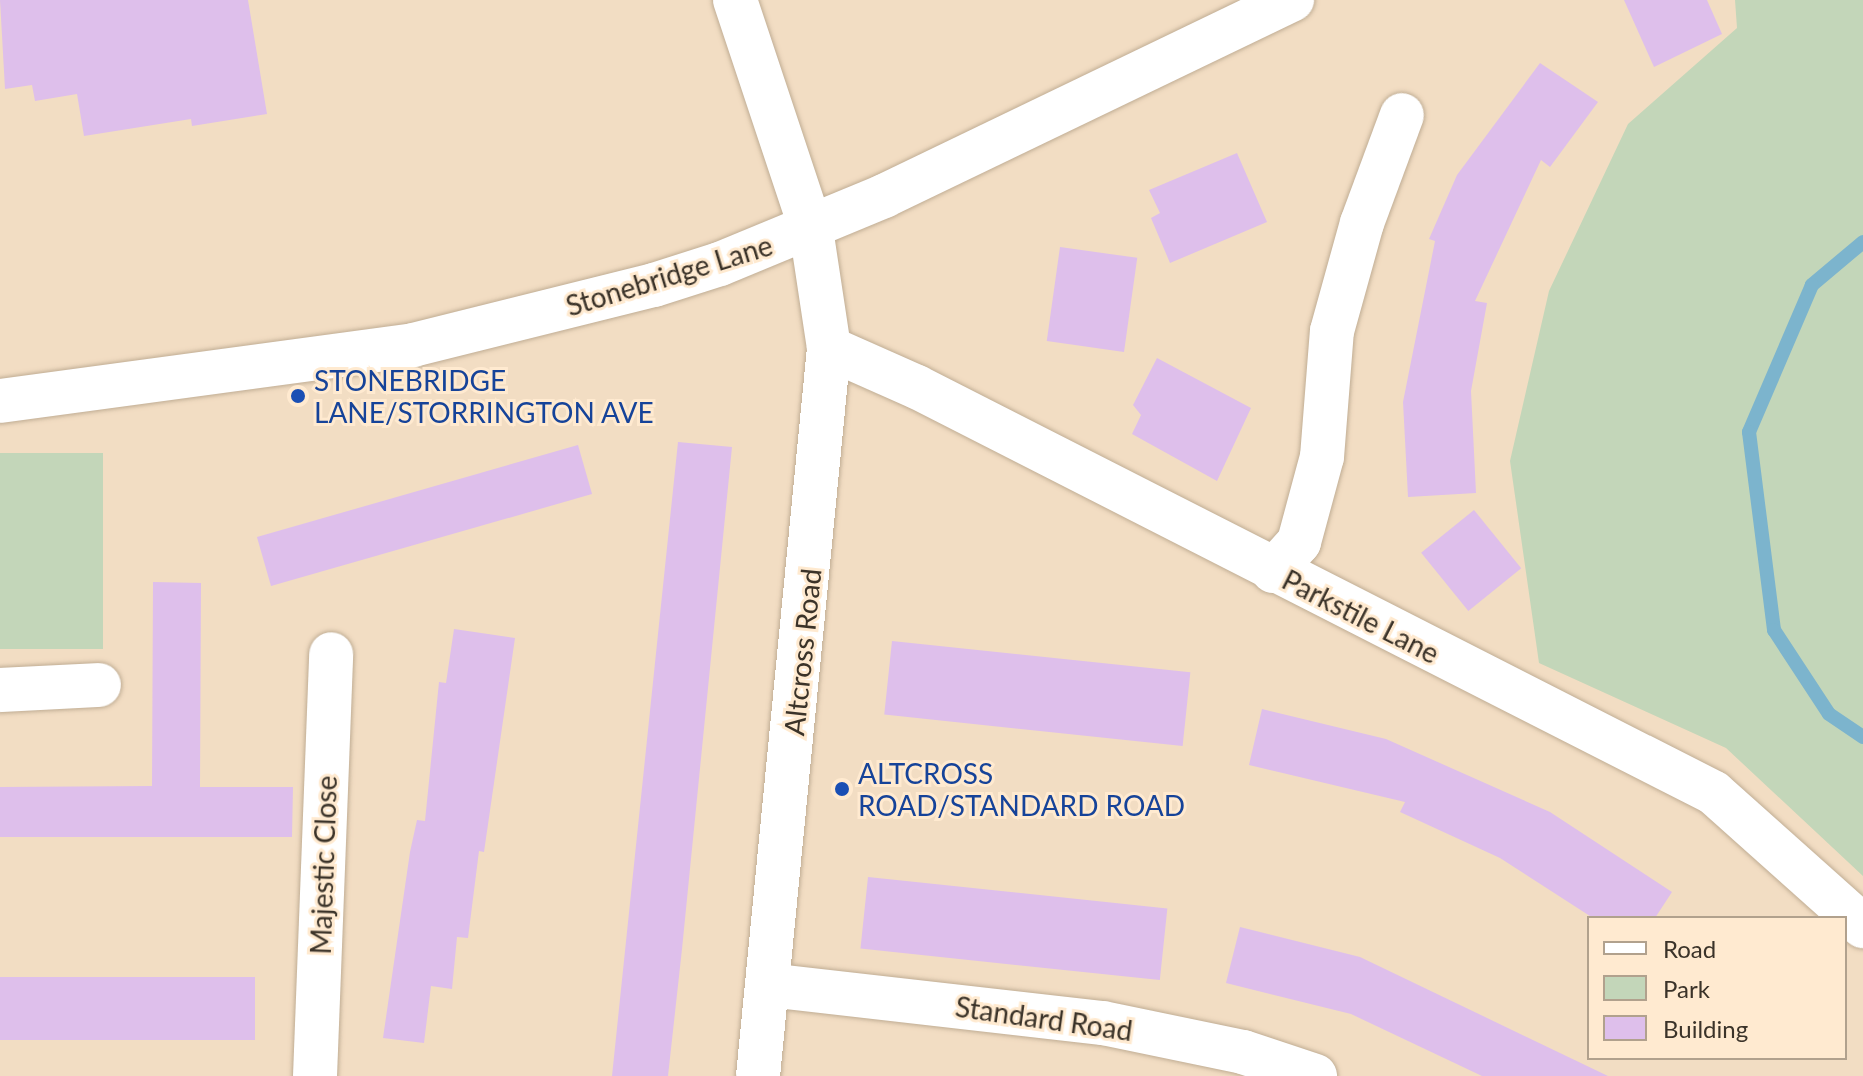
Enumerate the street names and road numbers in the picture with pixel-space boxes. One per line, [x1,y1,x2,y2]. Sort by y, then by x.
street label: Stonebridge Lane [562,228,776,322]
street label: Parkstile Lane [1277,562,1445,670]
street label: Altcross Road [777,567,827,737]
street label: Majestic Close [303,775,343,955]
street label: Standard Road [953,989,1135,1047]

